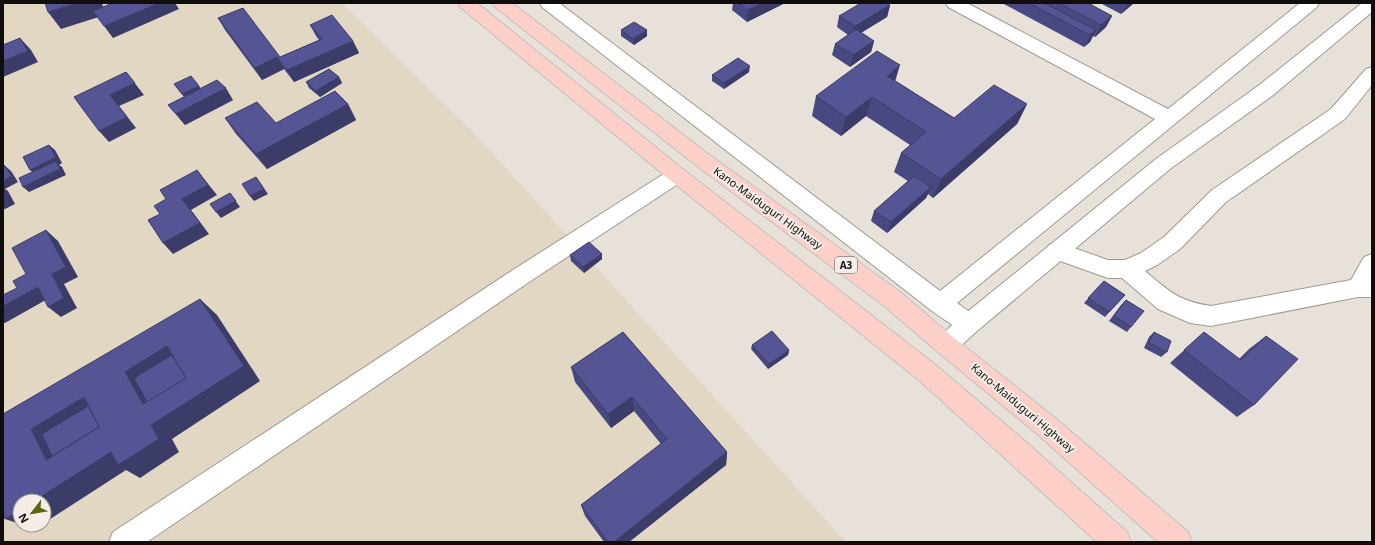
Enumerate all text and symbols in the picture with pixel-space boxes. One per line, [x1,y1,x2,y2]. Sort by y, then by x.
street label: Kano-Maiduguri Highway [711,163,826,252]
road number: A3 [835,257,857,273]
street label: Kano-Maiduguri Highway [968,360,1079,456]
north arrow [12,493,52,533]
text: N [14,511,32,526]

